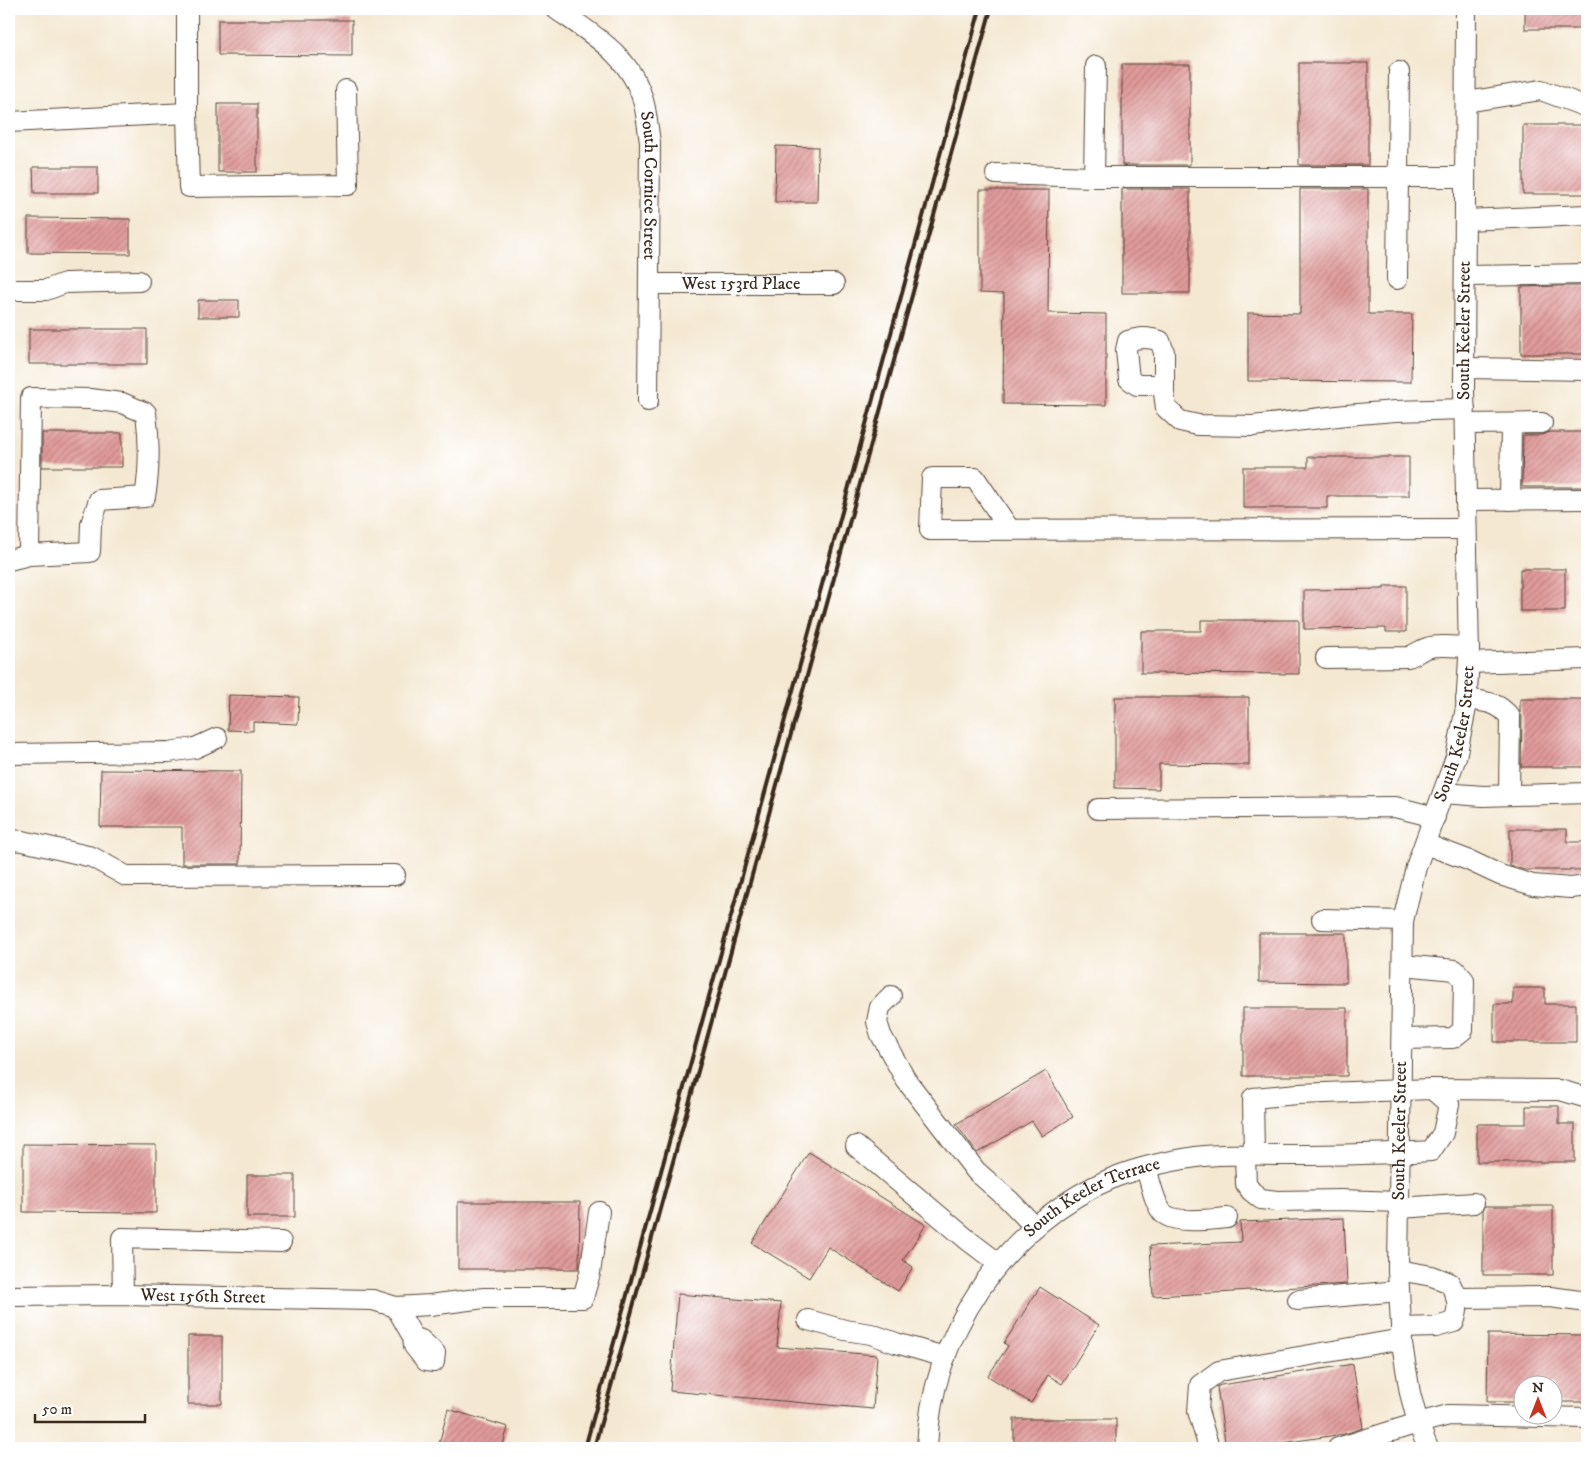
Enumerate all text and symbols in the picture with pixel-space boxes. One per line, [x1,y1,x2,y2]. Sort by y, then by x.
street label: South Cornice Street [635,110,661,260]
street label: South Keeler Street [1453,261,1476,400]
street label: West 153rd Place [680,273,801,295]
street label: South Keeler Street [1430,665,1480,805]
street label: South Keeler Street [1388,1061,1412,1201]
street label: South Keeler Terrace [1019,1153,1162,1242]
street label: West 156th Street [139,1284,266,1309]
north arrow [1514,1374,1564,1424]
text: N [1532,1379,1544,1397]
scale bar [35,1392,145,1424]
text: 50 m [42,1400,72,1419]

